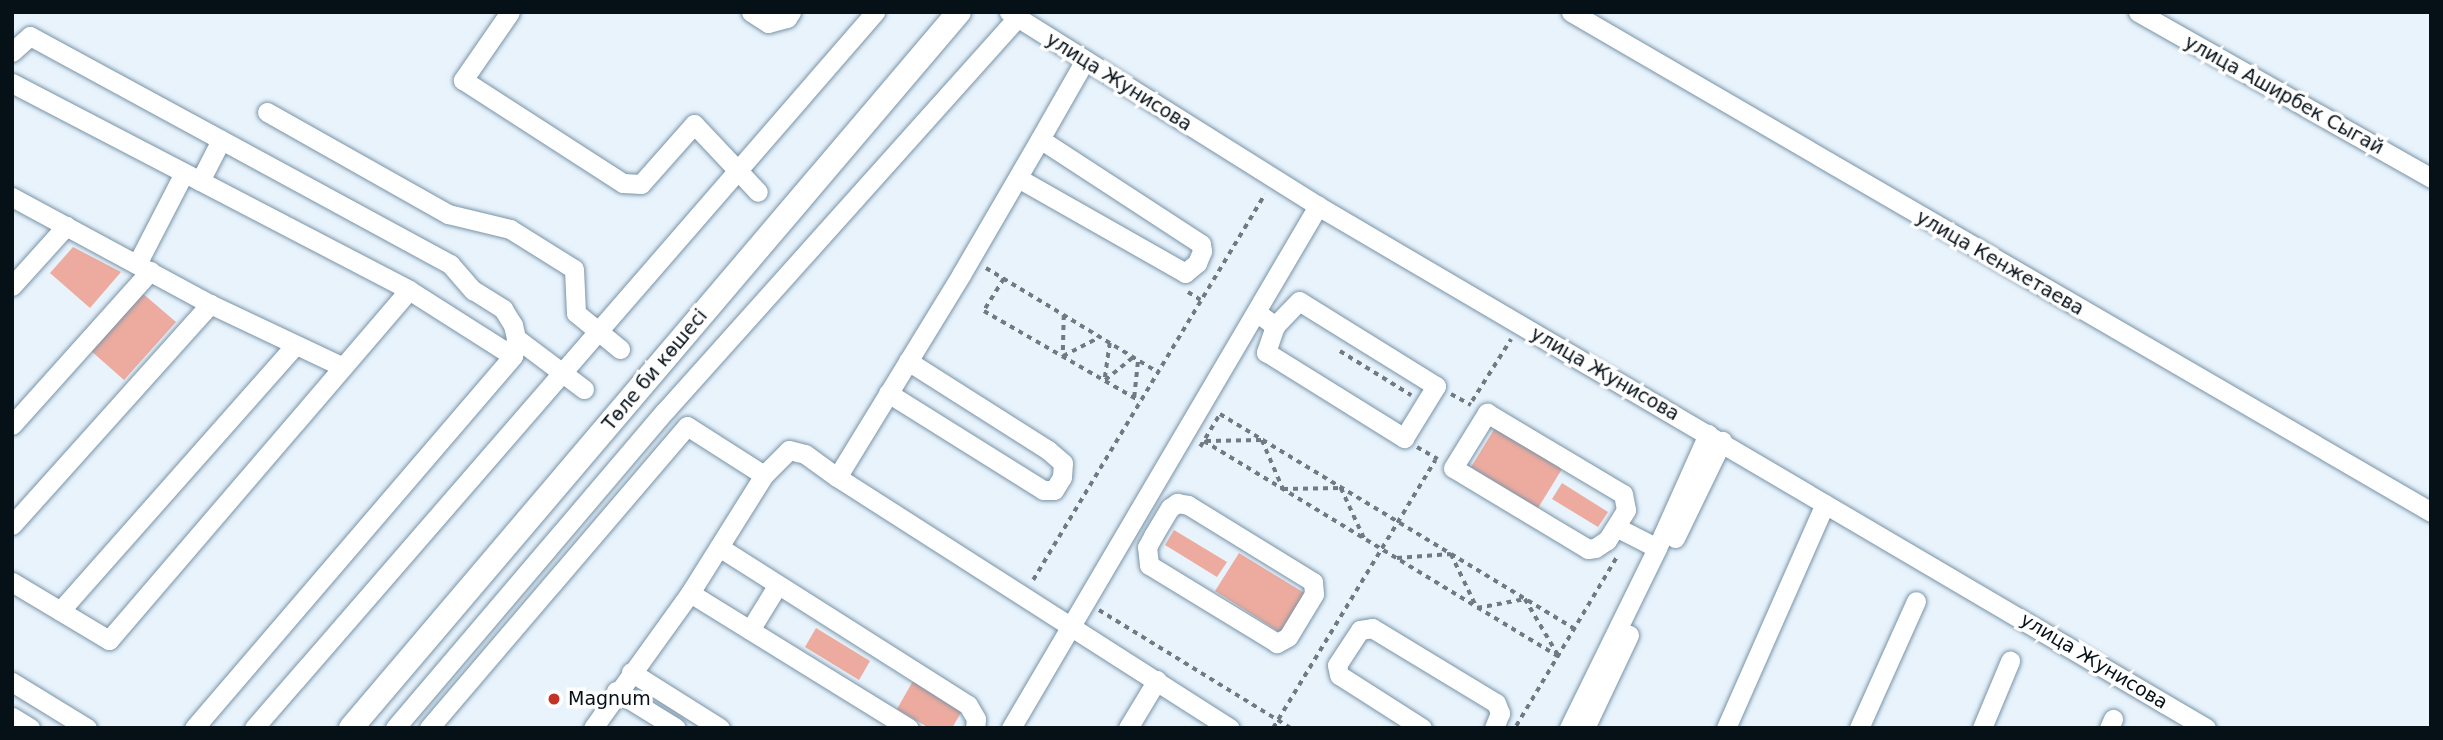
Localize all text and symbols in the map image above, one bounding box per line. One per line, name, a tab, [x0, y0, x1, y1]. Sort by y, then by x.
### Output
street label: улица Жунисова	[1042, 28, 1196, 136]
street label: улица Аширбек Сыгай	[2180, 31, 2388, 159]
street label: улица Кенжетаева	[1912, 206, 2088, 320]
street label: Төле би көшесі	[598, 305, 712, 435]
street label: улица Жунисова	[1527, 322, 1683, 426]
street label: улица Жунисова	[2016, 608, 2172, 714]
place label: Magnum	[568, 688, 651, 710]
marker: Magnum	[546, 691, 562, 707]

